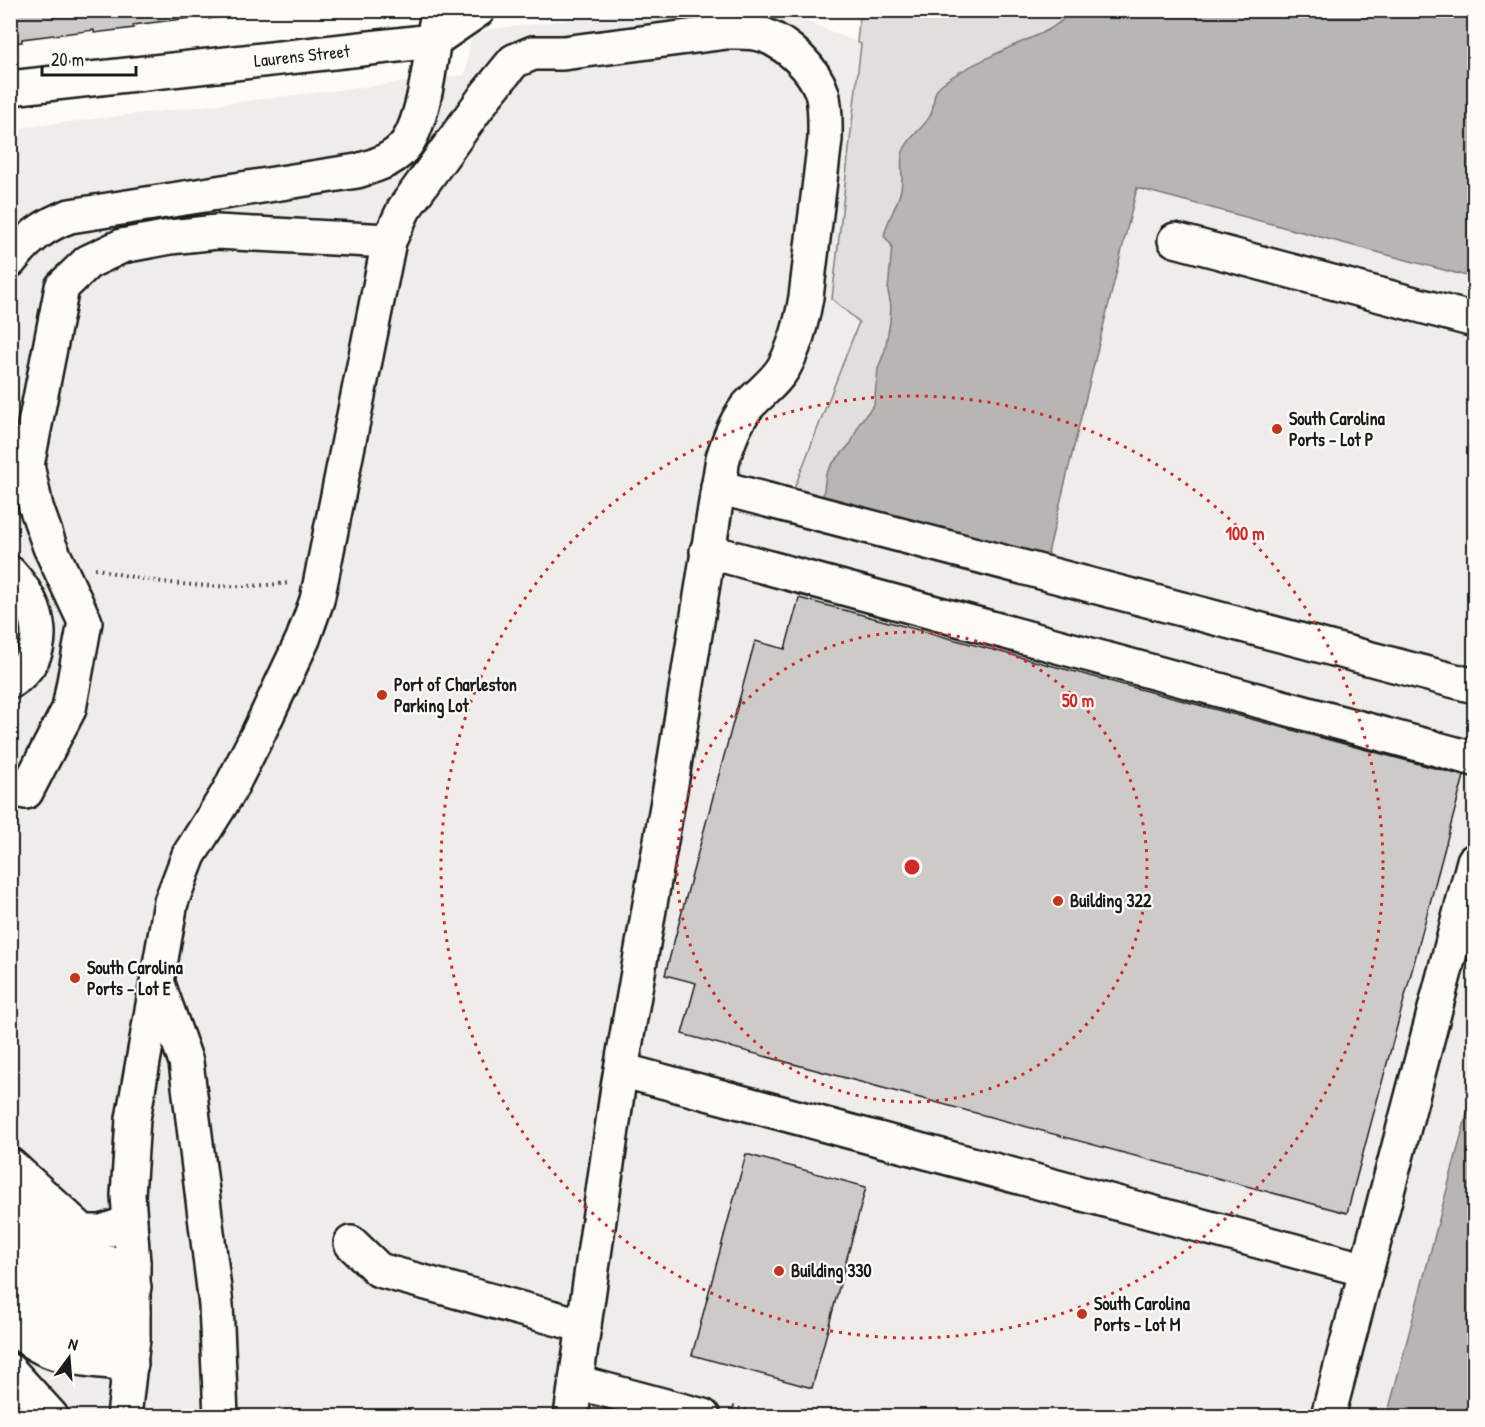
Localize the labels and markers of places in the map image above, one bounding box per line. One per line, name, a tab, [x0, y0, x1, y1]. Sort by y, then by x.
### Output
place label: South Carolina Ports - Lot P	[1289, 406, 1386, 452]
marker: South Carolina Ports - Lot P	[1270, 422, 1284, 436]
place label: Port of Charleston Parking Lot	[394, 672, 517, 719]
marker: Port of Charleston Parking Lot	[375, 688, 389, 702]
centre of rings	[902, 857, 922, 877]
place label: Building 322	[1070, 888, 1152, 914]
marker: Building 322	[1051, 894, 1065, 908]
place label: South Carolina Ports - Lot E	[87, 955, 184, 1001]
marker: South Carolina Ports - Lot E	[68, 971, 82, 985]
place label: Building 330	[791, 1258, 872, 1284]
marker: Building 330	[772, 1264, 786, 1278]
place label: South Carolina Ports - Lot M	[1094, 1291, 1191, 1337]
marker: South Carolina Ports - Lot M	[1075, 1307, 1089, 1321]

